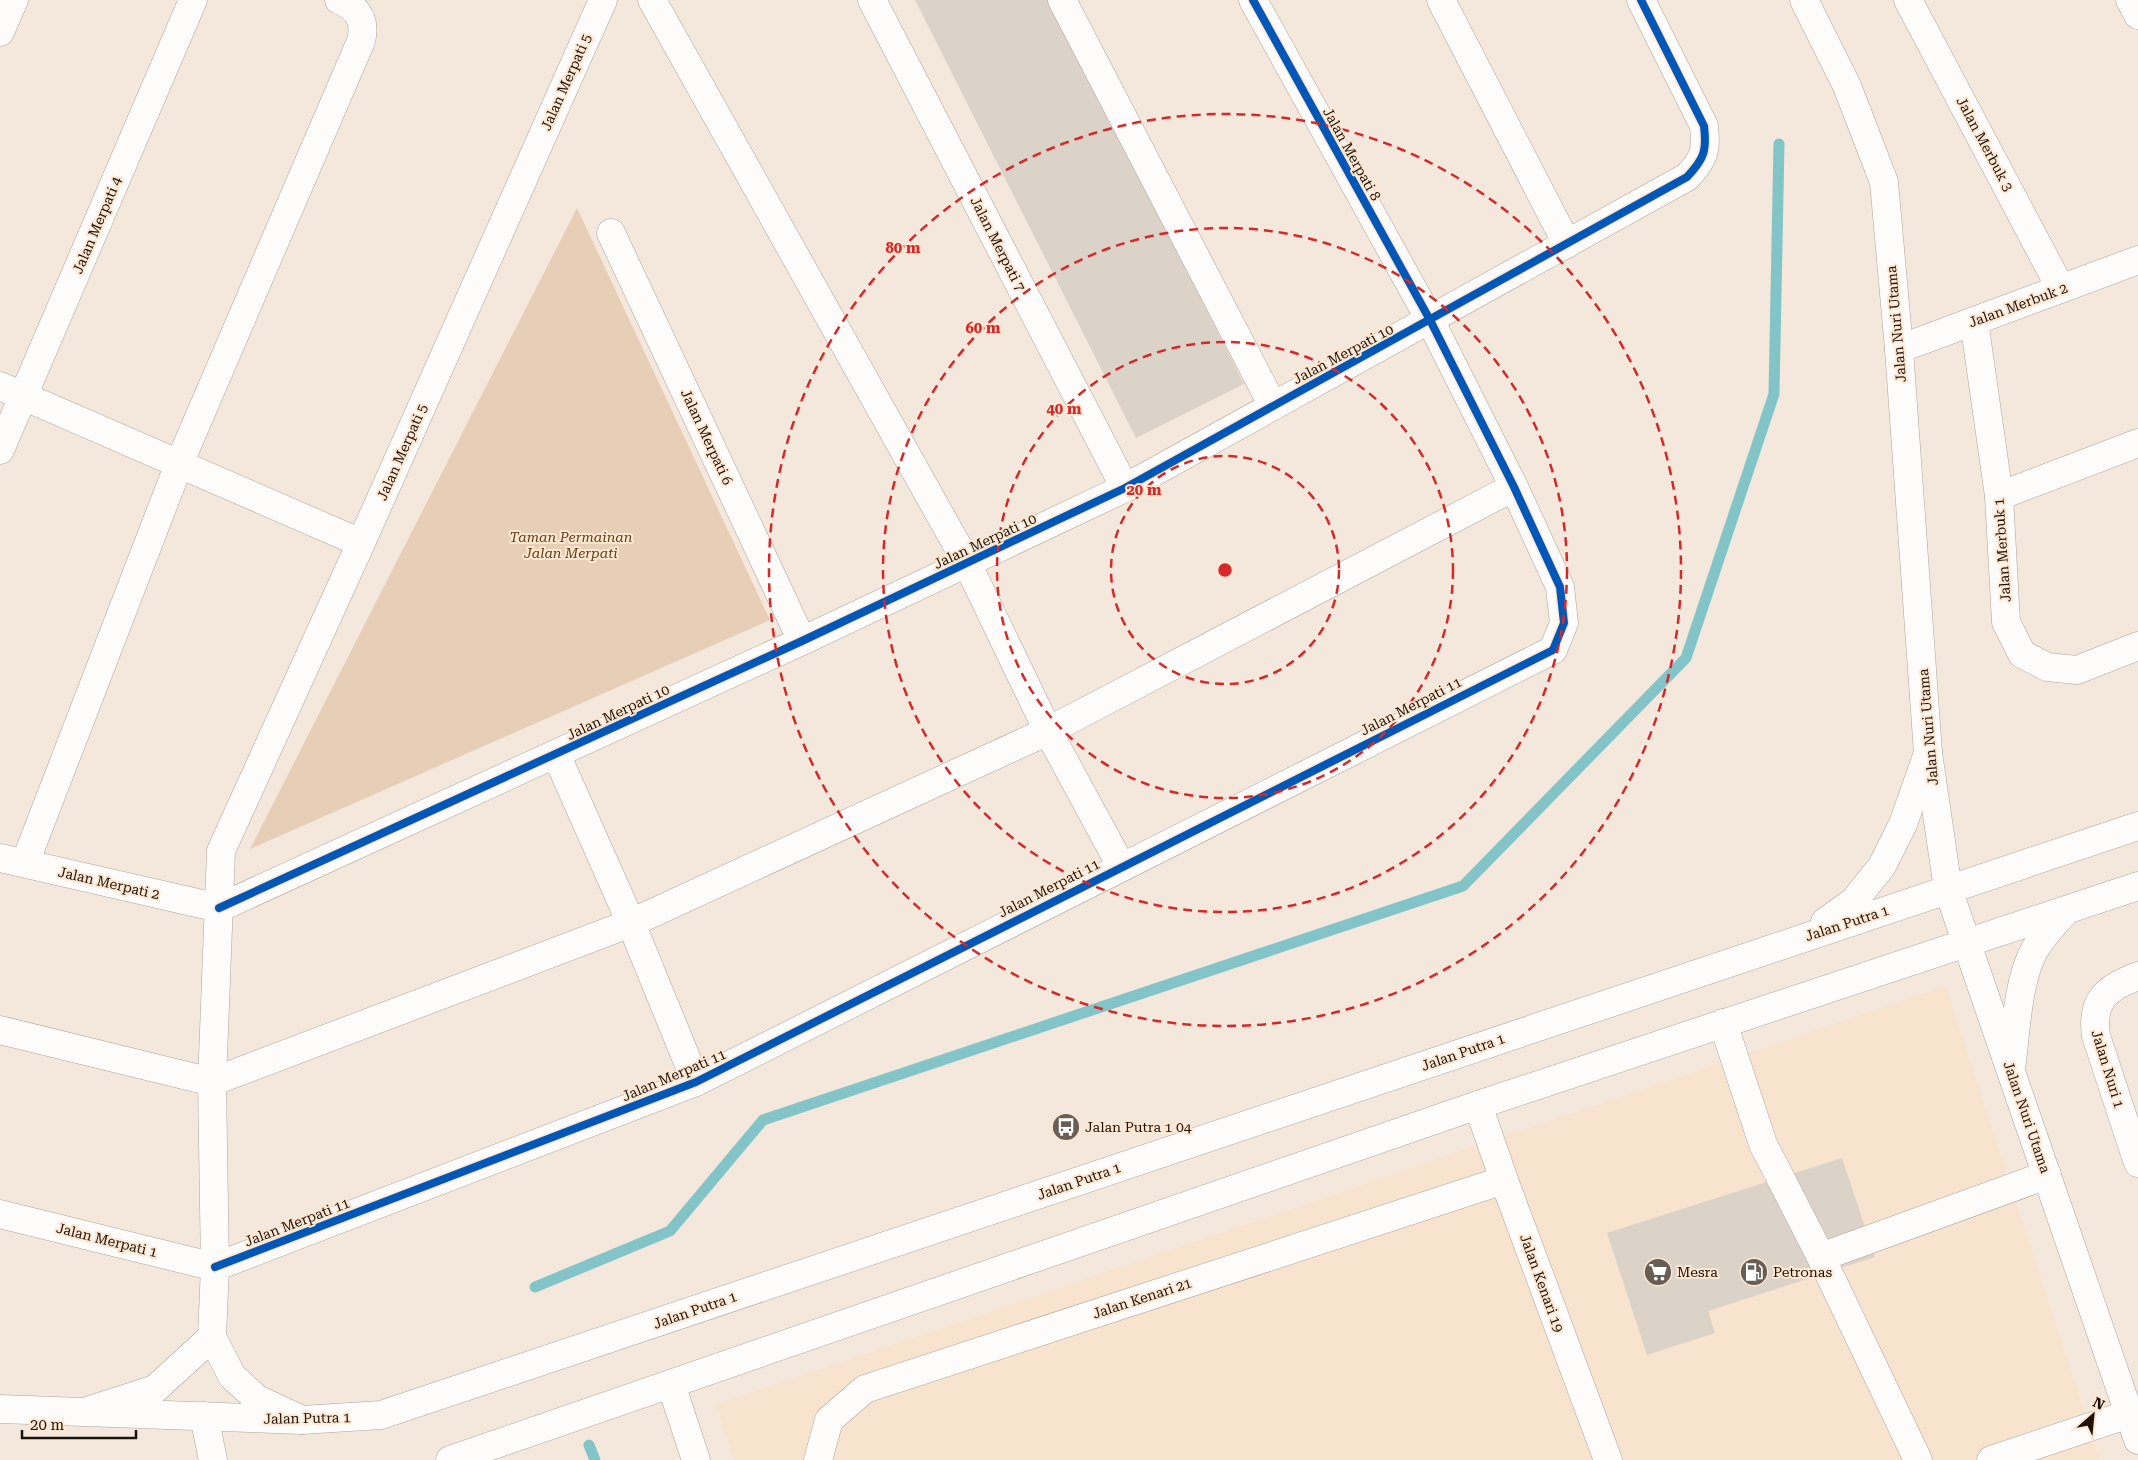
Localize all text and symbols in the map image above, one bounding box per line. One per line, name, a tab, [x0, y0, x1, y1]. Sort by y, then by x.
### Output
street label: Jalan Merpati 5	[538, 31, 594, 133]
street label: Jalan Merbuk 3	[1953, 94, 2017, 194]
street label: Jalan Merpati 8	[1320, 105, 1384, 203]
street label: Jalan Merpati 4	[69, 174, 125, 276]
street label: Jalan Merpati 7	[967, 194, 1029, 294]
text: 80 m	[885, 239, 921, 257]
street label: Jalan Nuri Utama	[1883, 264, 1909, 383]
street label: Jalan Merbuk 2	[1966, 280, 2070, 330]
text: 60 m	[965, 319, 1001, 337]
street label: Jalan Merpati 10	[1290, 321, 1396, 387]
street label: Jalan Merpati 6	[678, 387, 736, 488]
text: 40 m	[1046, 400, 1082, 418]
street label: Jalan Merpati 5	[374, 401, 430, 503]
text: 20 m	[1126, 481, 1162, 499]
street label: Jalan Merbuk 1	[1990, 497, 2014, 603]
street label: Jalan Merpati 10	[931, 510, 1039, 572]
park label: Taman Permainan Jalan Merpati	[510, 529, 633, 561]
centre of rings	[1216, 561, 1234, 579]
street label: Jalan Nuri Utama	[1915, 667, 1941, 786]
street label: Jalan Merpati 11	[1358, 673, 1465, 738]
street label: Jalan Merpati 10	[564, 681, 672, 743]
street label: Jalan Merpati 11	[996, 855, 1103, 920]
street label: Jalan Merpati 2	[57, 864, 162, 903]
street label: Jalan Putra 1	[1803, 902, 1891, 944]
street label: Jalan Nuri 1	[2089, 1028, 2128, 1110]
street label: Jalan Putra 1	[1419, 1030, 1507, 1074]
street label: Jalan Merpati 11	[619, 1046, 729, 1104]
street label: Jalan Nuri Utama	[2000, 1059, 2054, 1175]
bus stop icon: Jalan Putra 1 04	[1051, 1112, 1081, 1142]
place label: Jalan Putra 1 04	[1085, 1119, 1192, 1135]
street label: Jalan Putra 1	[1035, 1159, 1123, 1203]
street label: Jalan Merpati 11	[242, 1194, 352, 1249]
street label: Jalan Merpati 1	[55, 1220, 159, 1260]
street label: Jalan Kenari 19	[1517, 1232, 1567, 1334]
supermarket icon: Mesra	[1643, 1257, 1673, 1287]
fuel station icon: Petronas	[1739, 1257, 1769, 1287]
place label: Mesra	[1677, 1264, 1718, 1280]
place label: Petronas	[1773, 1264, 1832, 1280]
street label: Jalan Kenari 21	[1090, 1274, 1194, 1322]
street label: Jalan Putra 1	[651, 1288, 739, 1332]
north arrow	[2068, 1390, 2118, 1440]
text: N	[2090, 1394, 2108, 1413]
scale bar	[22, 1408, 136, 1440]
street label: Jalan Putra 1	[263, 1409, 351, 1427]
text: 20 m	[30, 1416, 65, 1434]

